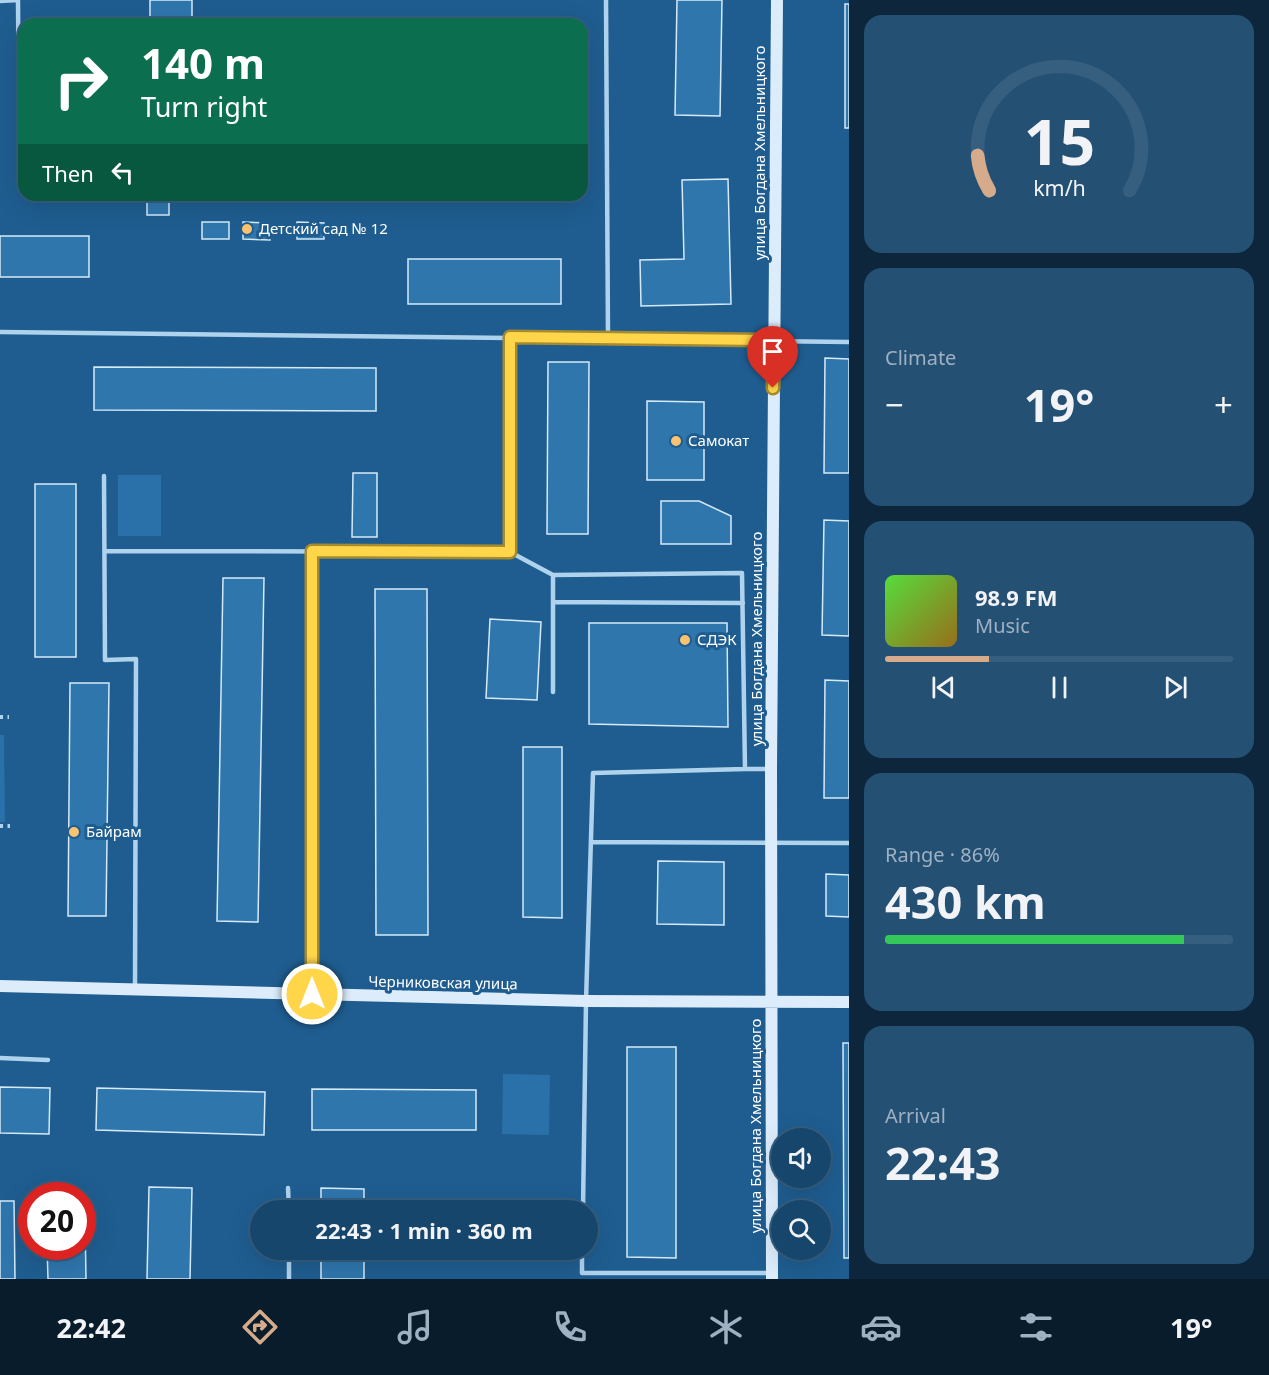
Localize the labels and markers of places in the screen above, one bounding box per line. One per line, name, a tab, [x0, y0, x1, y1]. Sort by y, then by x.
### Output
place label: Детский сад № 12	[259, 218, 388, 238]
marker: Детский сад № 12	[240, 222, 254, 236]
pin	[747, 326, 798, 388]
place label: Самокат	[688, 430, 749, 450]
marker: Самокат	[669, 434, 683, 448]
place label: СДЭК	[697, 629, 737, 649]
marker: СДЭК	[678, 633, 692, 647]
place label: Байрам	[86, 821, 142, 841]
marker: Байрам	[67, 825, 81, 839]

